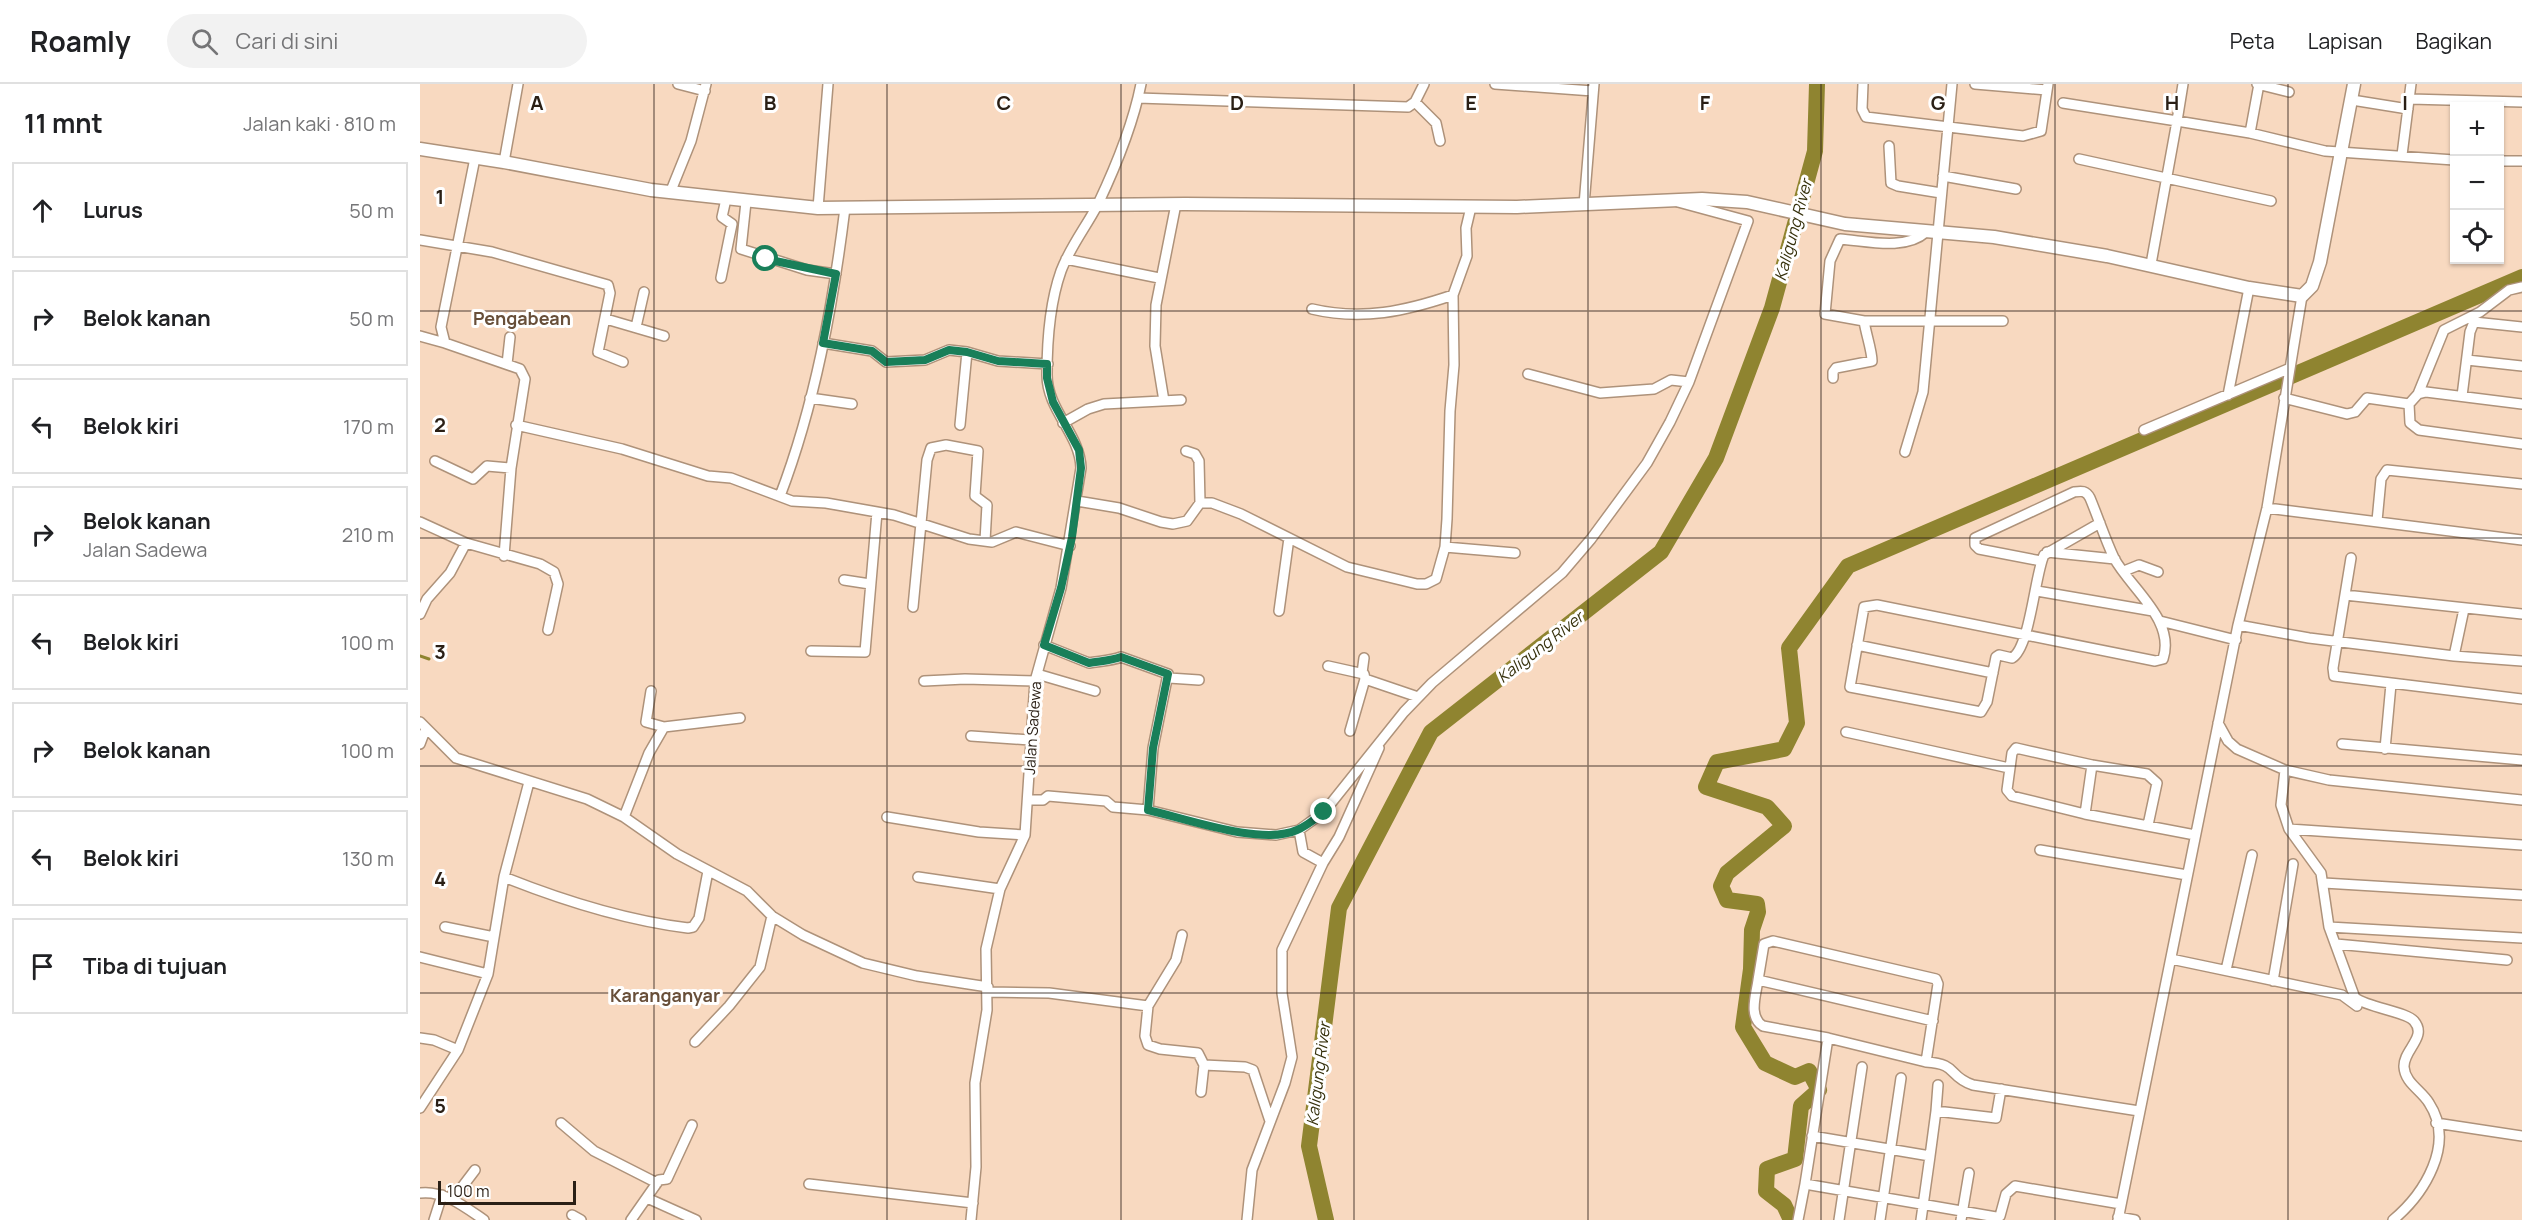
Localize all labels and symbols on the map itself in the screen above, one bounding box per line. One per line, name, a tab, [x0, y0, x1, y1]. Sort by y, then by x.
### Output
text: A	[530, 89, 544, 116]
text: B	[764, 89, 777, 116]
text: C	[997, 89, 1011, 116]
text: D	[1230, 89, 1244, 116]
text: E	[1465, 89, 1477, 116]
text: F	[1700, 89, 1711, 116]
text: G	[1931, 89, 1946, 116]
text: H	[2165, 89, 2179, 116]
text: I	[2402, 89, 2408, 116]
water label: Kaligung River	[1769, 175, 1818, 283]
text: 1	[436, 183, 444, 210]
route start	[752, 245, 778, 271]
district label: Pengabean	[473, 306, 571, 330]
text: 2	[434, 411, 446, 438]
water label: Kaligung River	[1492, 605, 1589, 688]
text: 3	[434, 638, 446, 665]
street label: Jalan Sadewa	[1019, 681, 1046, 775]
route end	[1310, 798, 1336, 824]
text: 4	[434, 865, 446, 892]
district label: Karanganyar	[610, 983, 720, 1007]
water label: Kaligung River	[1301, 1019, 1336, 1127]
text: 5	[434, 1092, 446, 1119]
scale bar	[438, 1178, 576, 1206]

